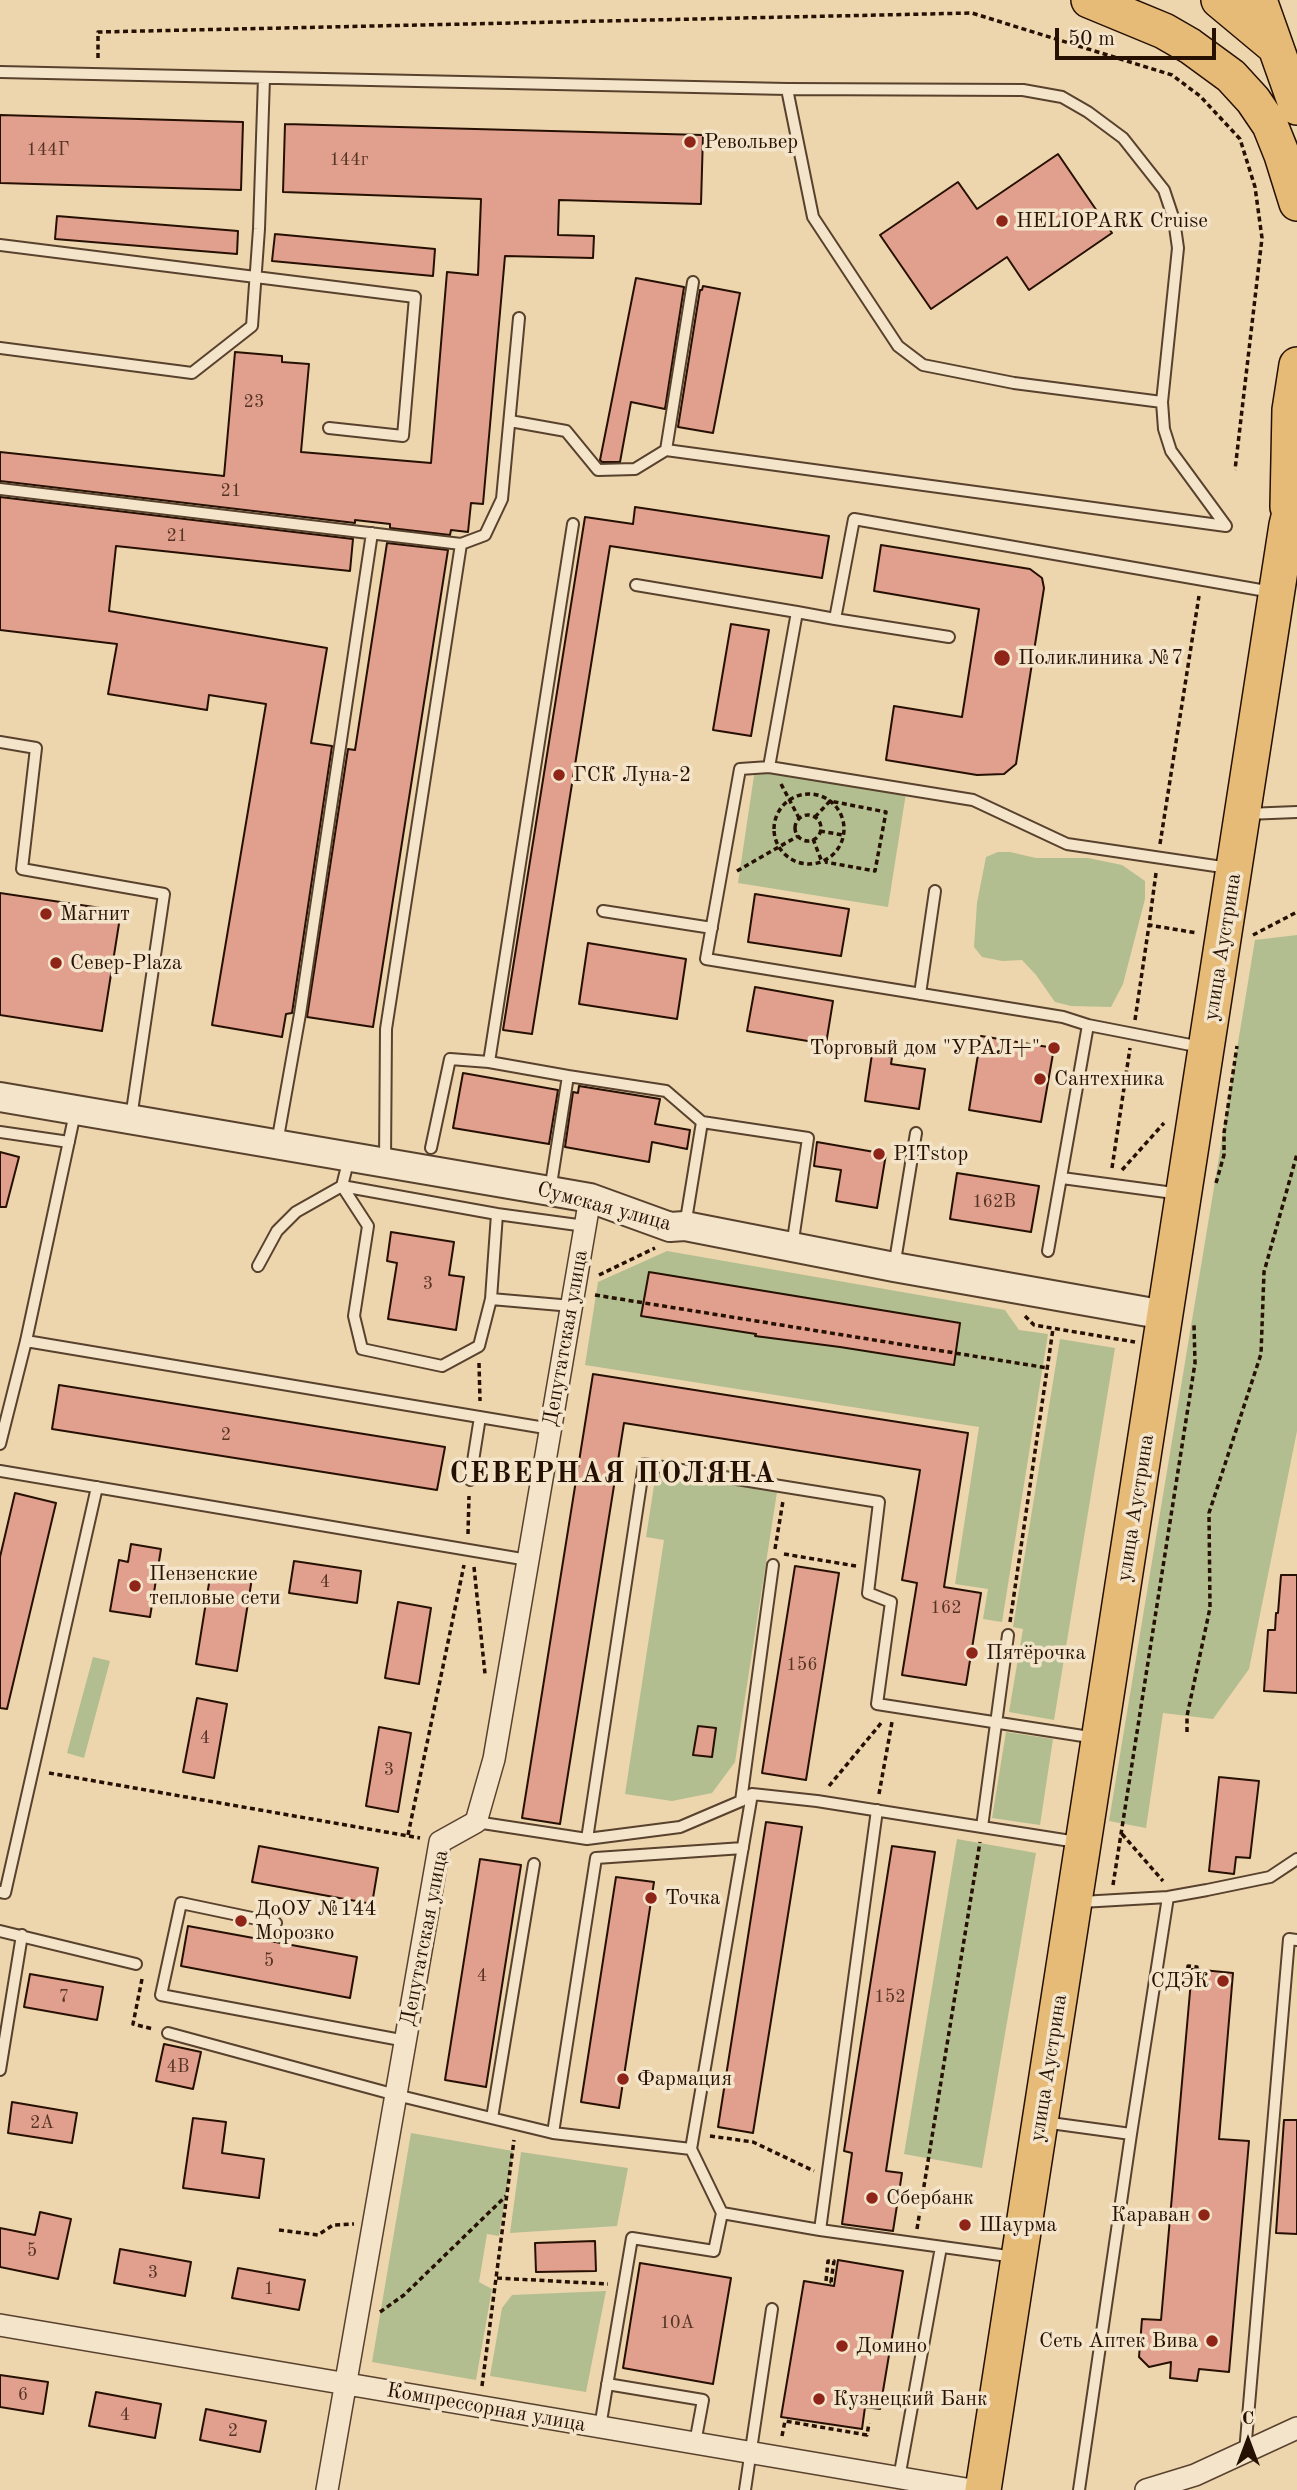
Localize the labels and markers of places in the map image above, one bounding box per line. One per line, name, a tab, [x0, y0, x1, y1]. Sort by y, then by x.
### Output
place label: Револьвер	[704, 129, 798, 155]
marker: Револьвер	[682, 134, 698, 150]
place label: HELIOPARK Cruise	[1016, 208, 1208, 234]
marker: HELIOPARK Cruise	[994, 213, 1010, 229]
place label: Поликлиника №7	[1018, 645, 1183, 671]
marker: Поликлиника №7	[992, 648, 1012, 668]
place label: ГСК Луна-2	[573, 762, 691, 788]
marker: ГСК Луна-2	[551, 767, 567, 783]
place label: Магнит	[60, 901, 130, 927]
marker: Магнит	[38, 906, 54, 922]
place label: Север-Plaza	[70, 950, 182, 976]
marker: Север-Plaza	[48, 955, 64, 971]
place label: Торговый дом "УРАЛ+"	[810, 1035, 1040, 1061]
marker: Торговый дом "УРАЛ+"	[1046, 1040, 1062, 1056]
place label: Сантехника	[1054, 1066, 1164, 1092]
marker: Сантехника	[1032, 1071, 1048, 1087]
place label: PITstop	[893, 1141, 968, 1167]
marker: PITstop	[871, 1146, 887, 1162]
place label: Пензенские тепловые сети	[149, 1561, 281, 1611]
marker: Пензенские тепловые сети	[127, 1578, 143, 1594]
place label: Пятёрочка	[986, 1640, 1086, 1666]
marker: Пятёрочка	[964, 1645, 980, 1661]
place label: Точка	[665, 1885, 720, 1911]
marker: Точка	[643, 1890, 659, 1906]
place label: ДоОУ №144 Морозко	[255, 1896, 377, 1946]
marker: ДоОУ №144 Морозко	[233, 1913, 249, 1929]
place label: СДЭК	[1151, 1968, 1209, 1994]
marker: СДЭК	[1215, 1973, 1231, 1989]
place label: Фармация	[637, 2066, 732, 2092]
marker: Фармация	[615, 2071, 631, 2087]
place label: Сбербанк	[886, 2185, 974, 2211]
marker: Сбербанк	[864, 2190, 880, 2206]
place label: Караван	[1111, 2202, 1190, 2228]
marker: Караван	[1196, 2207, 1212, 2223]
place label: Шаурма	[979, 2212, 1057, 2238]
marker: Шаурма	[957, 2217, 973, 2233]
place label: Сеть Аптек Вива	[1039, 2328, 1198, 2354]
place label: Домино	[856, 2333, 927, 2359]
marker: Сеть Аптек Вива	[1204, 2333, 1220, 2349]
marker: Домино	[834, 2338, 850, 2354]
place label: Кузнецкий Банк	[833, 2386, 988, 2412]
marker: Кузнецкий Банк	[811, 2391, 827, 2407]

